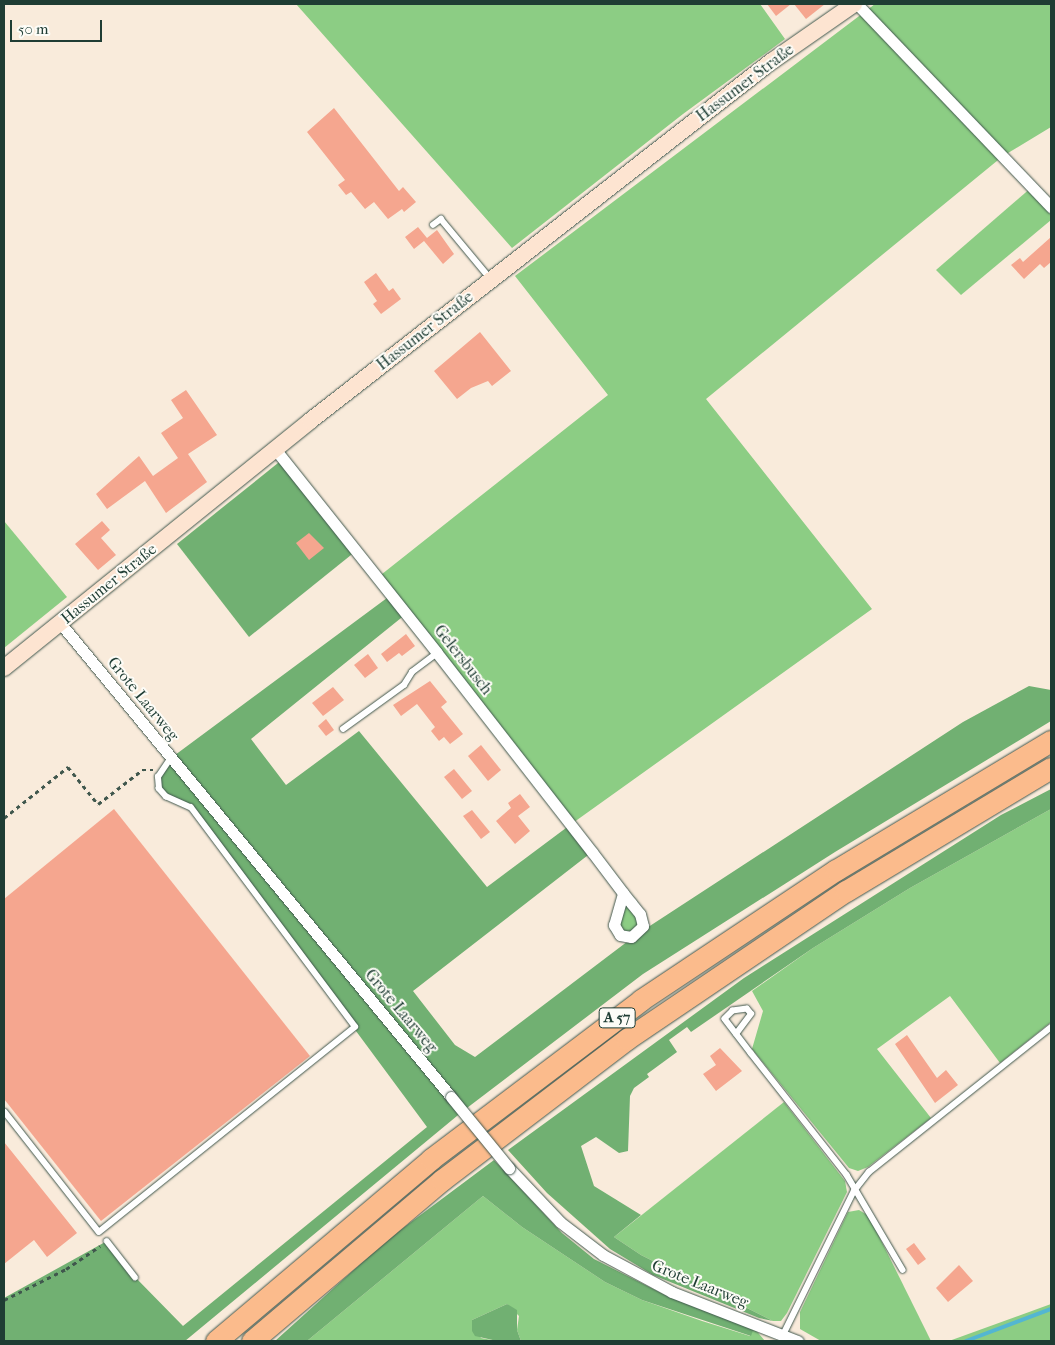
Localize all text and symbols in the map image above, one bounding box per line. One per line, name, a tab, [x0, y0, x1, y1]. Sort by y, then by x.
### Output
scale bar	[12, 10, 105, 42]
text: 50 m	[18, 20, 48, 38]
street label: Hassumer Straße	[692, 40, 798, 126]
street label: Hassumer Straße	[373, 287, 477, 375]
street label: Hassumer Straße	[57, 540, 161, 628]
street label: Gelersbusch	[430, 621, 496, 699]
street label: Grote Laarweg	[103, 653, 183, 745]
street label: Grote Laarweg	[361, 966, 441, 1056]
road number: A 57	[598, 1006, 636, 1030]
street label: Grote Laarweg	[649, 1256, 751, 1312]

